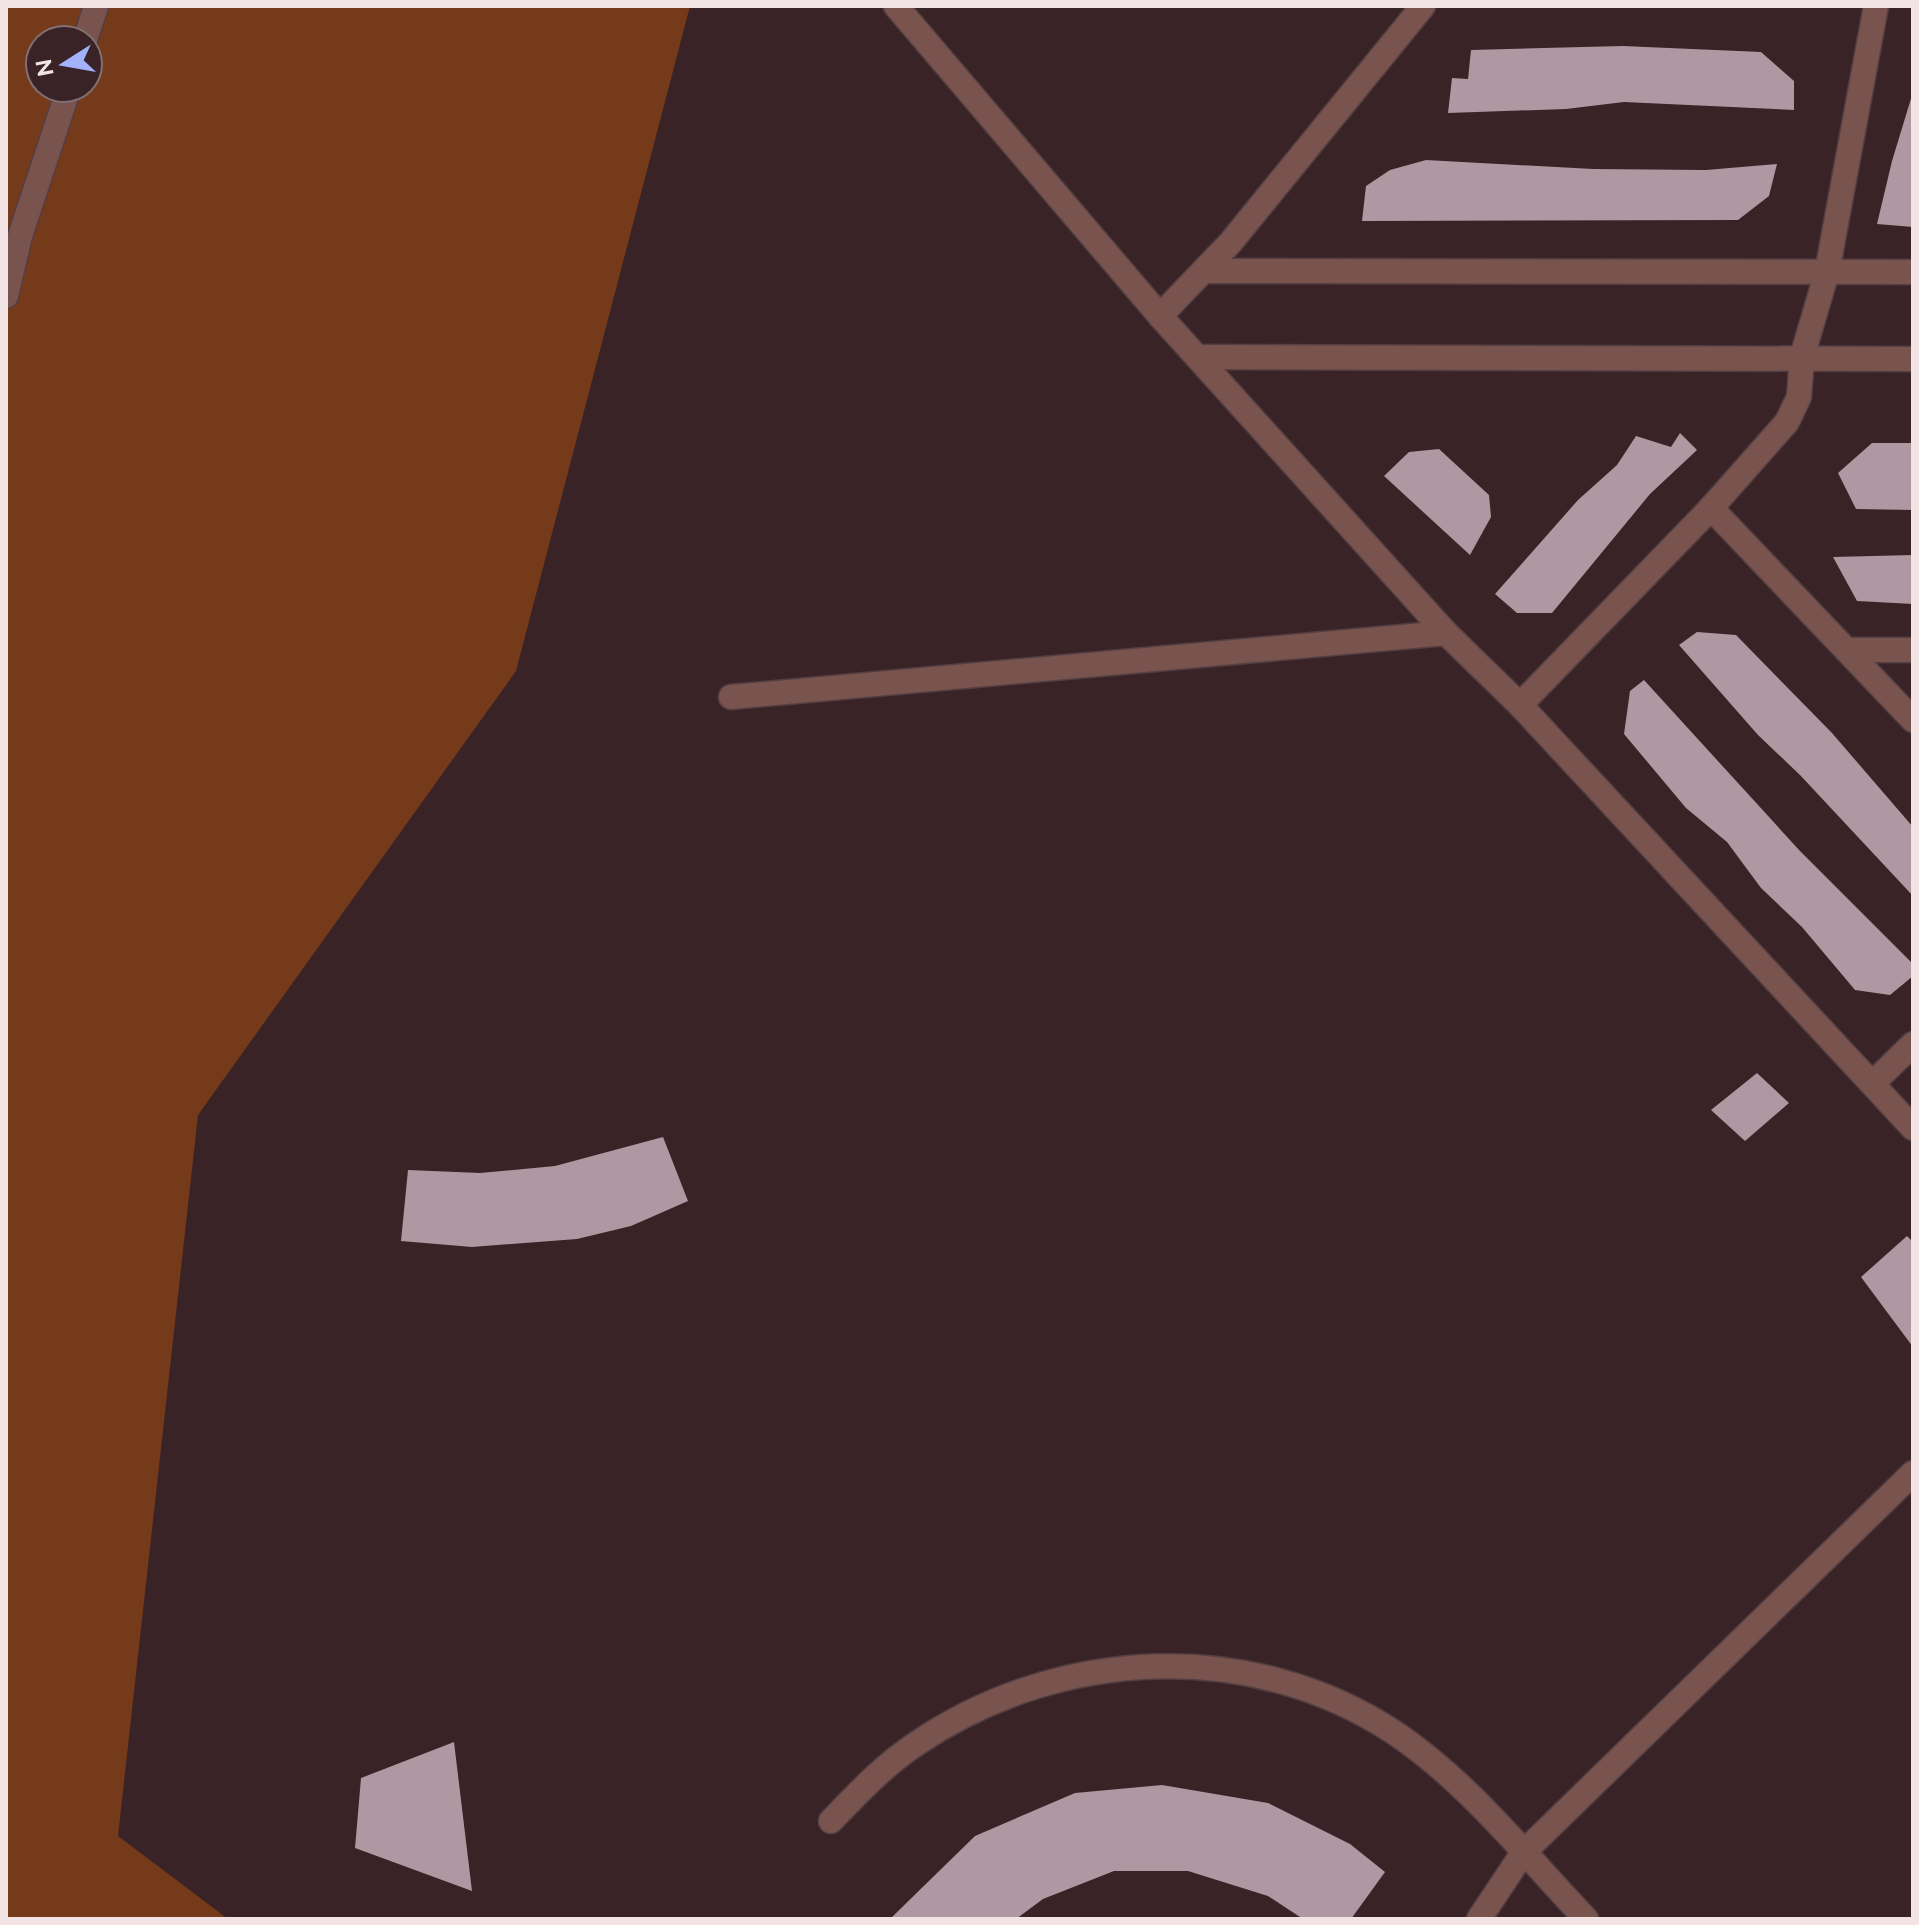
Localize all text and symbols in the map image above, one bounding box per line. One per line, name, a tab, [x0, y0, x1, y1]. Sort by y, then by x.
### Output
north arrow	[24, 24, 104, 104]
text: N	[30, 57, 59, 79]

